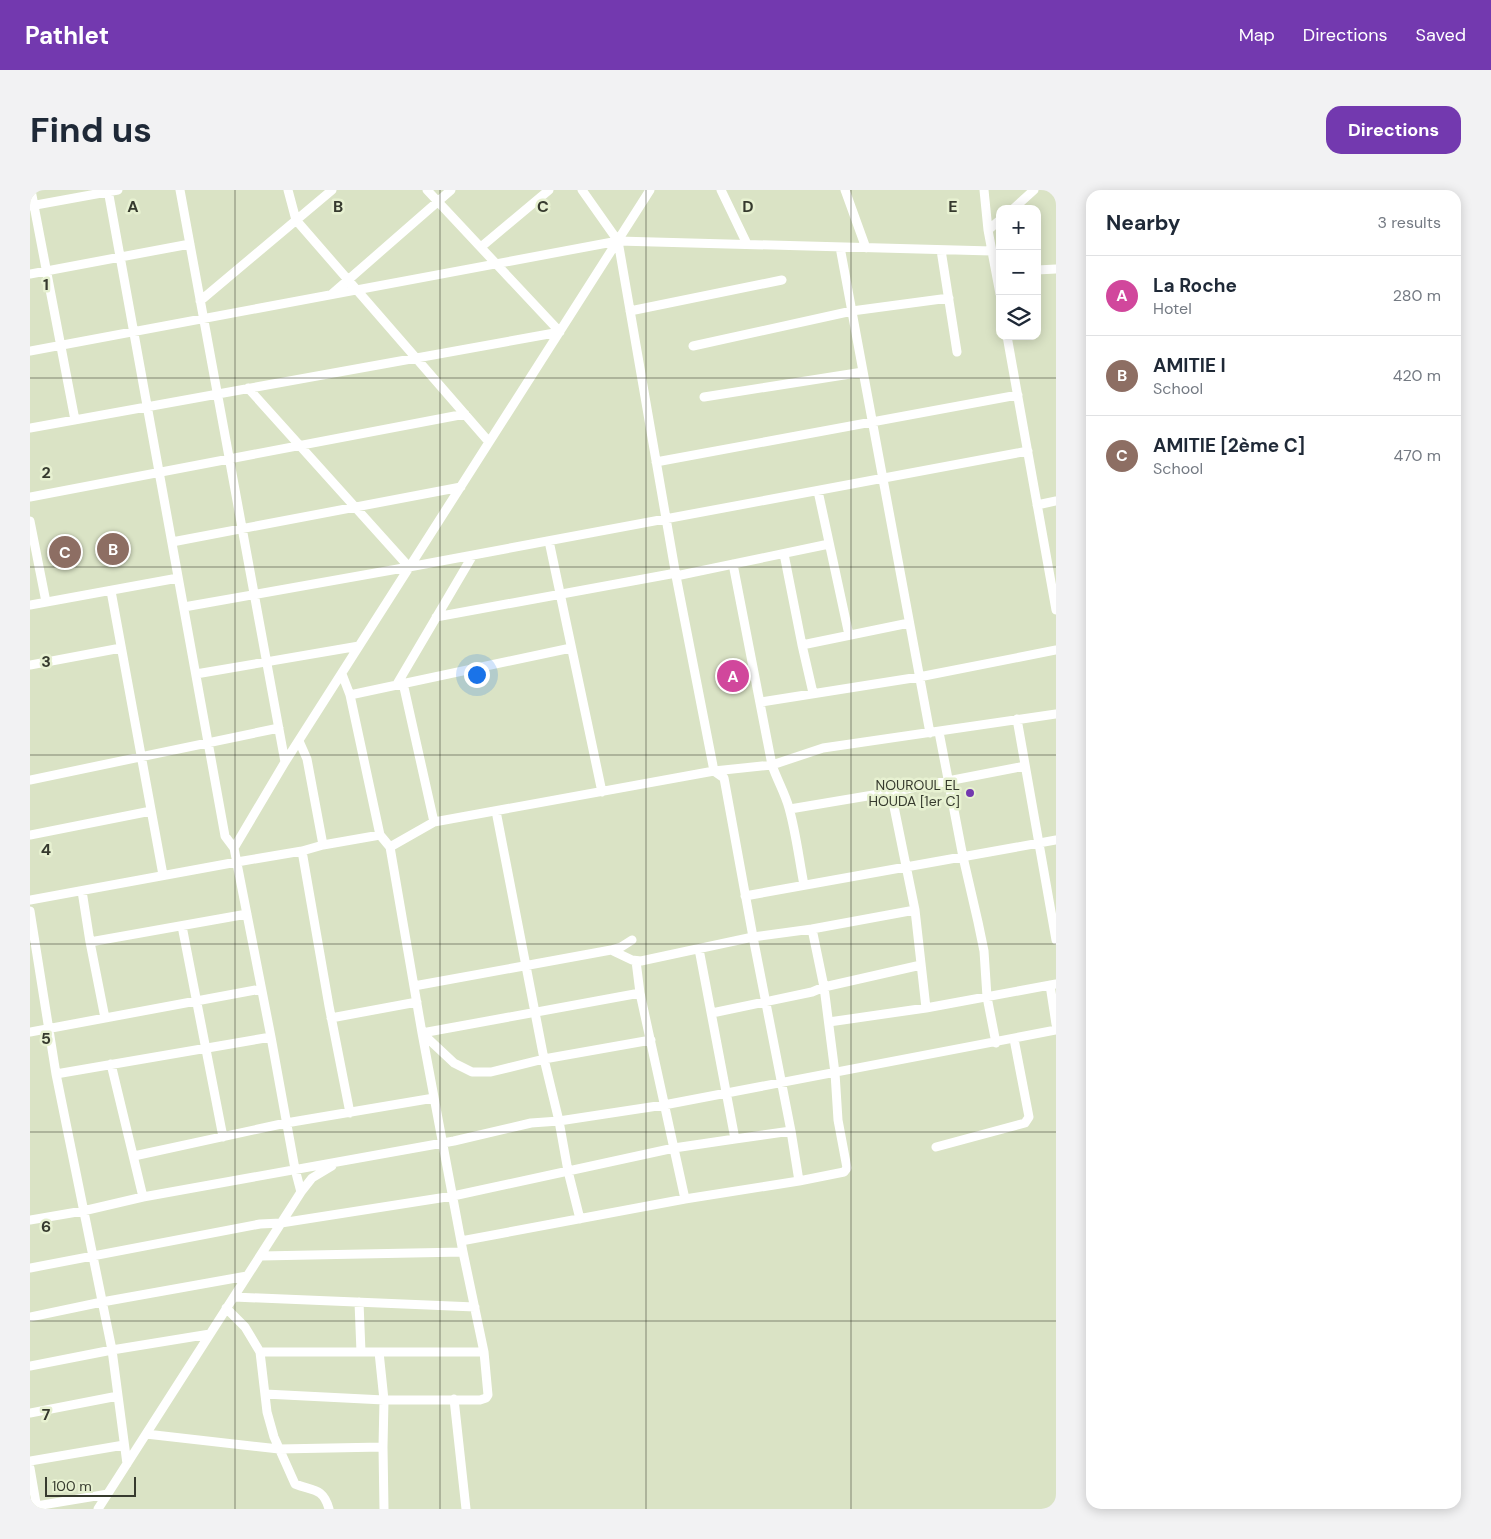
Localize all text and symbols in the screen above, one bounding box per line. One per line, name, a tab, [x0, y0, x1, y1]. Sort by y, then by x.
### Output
text: Pathlet	[25, 20, 109, 51]
text: Map	[1239, 23, 1275, 47]
text: Directions	[1303, 23, 1388, 47]
text: Saved	[1416, 23, 1466, 47]
button: Directions	[1326, 106, 1461, 154]
text: Find us	[30, 107, 152, 153]
text: A	[127, 196, 139, 217]
text: B	[333, 196, 343, 217]
text: C	[537, 196, 549, 217]
text: D	[742, 196, 754, 217]
text: E	[948, 196, 958, 217]
map controls	[996, 205, 1041, 340]
button: +	[996, 205, 1041, 250]
text: Nearby	[1106, 209, 1180, 237]
text: 3 results	[1378, 212, 1441, 233]
button: −	[996, 250, 1041, 295]
text: La Roche	[1153, 273, 1237, 298]
text: 1	[43, 274, 49, 295]
text: A	[1116, 285, 1128, 306]
text: 280 m	[1393, 285, 1441, 306]
button: layers	[996, 295, 1041, 340]
text: Hotel	[1153, 298, 1192, 319]
text: AMITIE I	[1153, 353, 1226, 378]
text: B	[1117, 365, 1127, 386]
text: 420 m	[1393, 365, 1441, 386]
text: School	[1153, 378, 1203, 399]
text: AMITIE [2ème C]	[1153, 433, 1305, 458]
text: C	[1116, 445, 1128, 466]
text: 470 m	[1394, 445, 1441, 466]
text: School	[1153, 458, 1203, 479]
text: 2	[41, 462, 51, 483]
pin: B	[97, 530, 129, 568]
pin: C	[49, 533, 81, 571]
text: 3	[41, 651, 51, 672]
pin: A	[717, 657, 749, 695]
your location	[464, 662, 490, 688]
place label: NOUROUL EL HOUDA [1er C]	[868, 776, 960, 810]
marker: NOUROUL EL HOUDA [1er C]	[964, 787, 976, 799]
text: 4	[41, 839, 51, 860]
text: 5	[41, 1028, 51, 1049]
text: 6	[41, 1216, 51, 1237]
text: 7	[42, 1404, 51, 1425]
scale bar	[45, 1474, 136, 1497]
text: 100 m	[52, 1477, 92, 1495]

